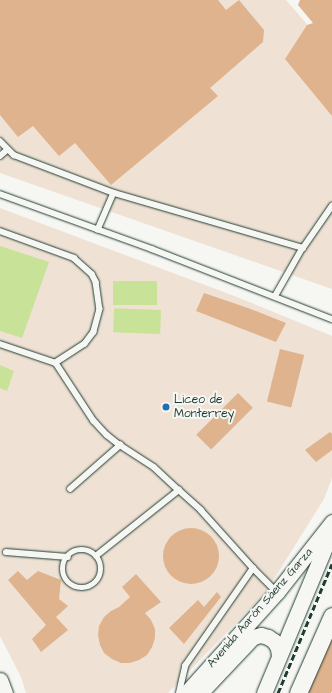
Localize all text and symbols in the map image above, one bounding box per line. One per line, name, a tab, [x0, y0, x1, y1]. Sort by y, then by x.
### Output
place label: Liceo de Monterrey	[174, 393, 234, 421]
marker: Liceo de Monterrey	[161, 402, 171, 412]
street label: Avenida Aarón Sáenz Garza	[204, 545, 316, 671]

